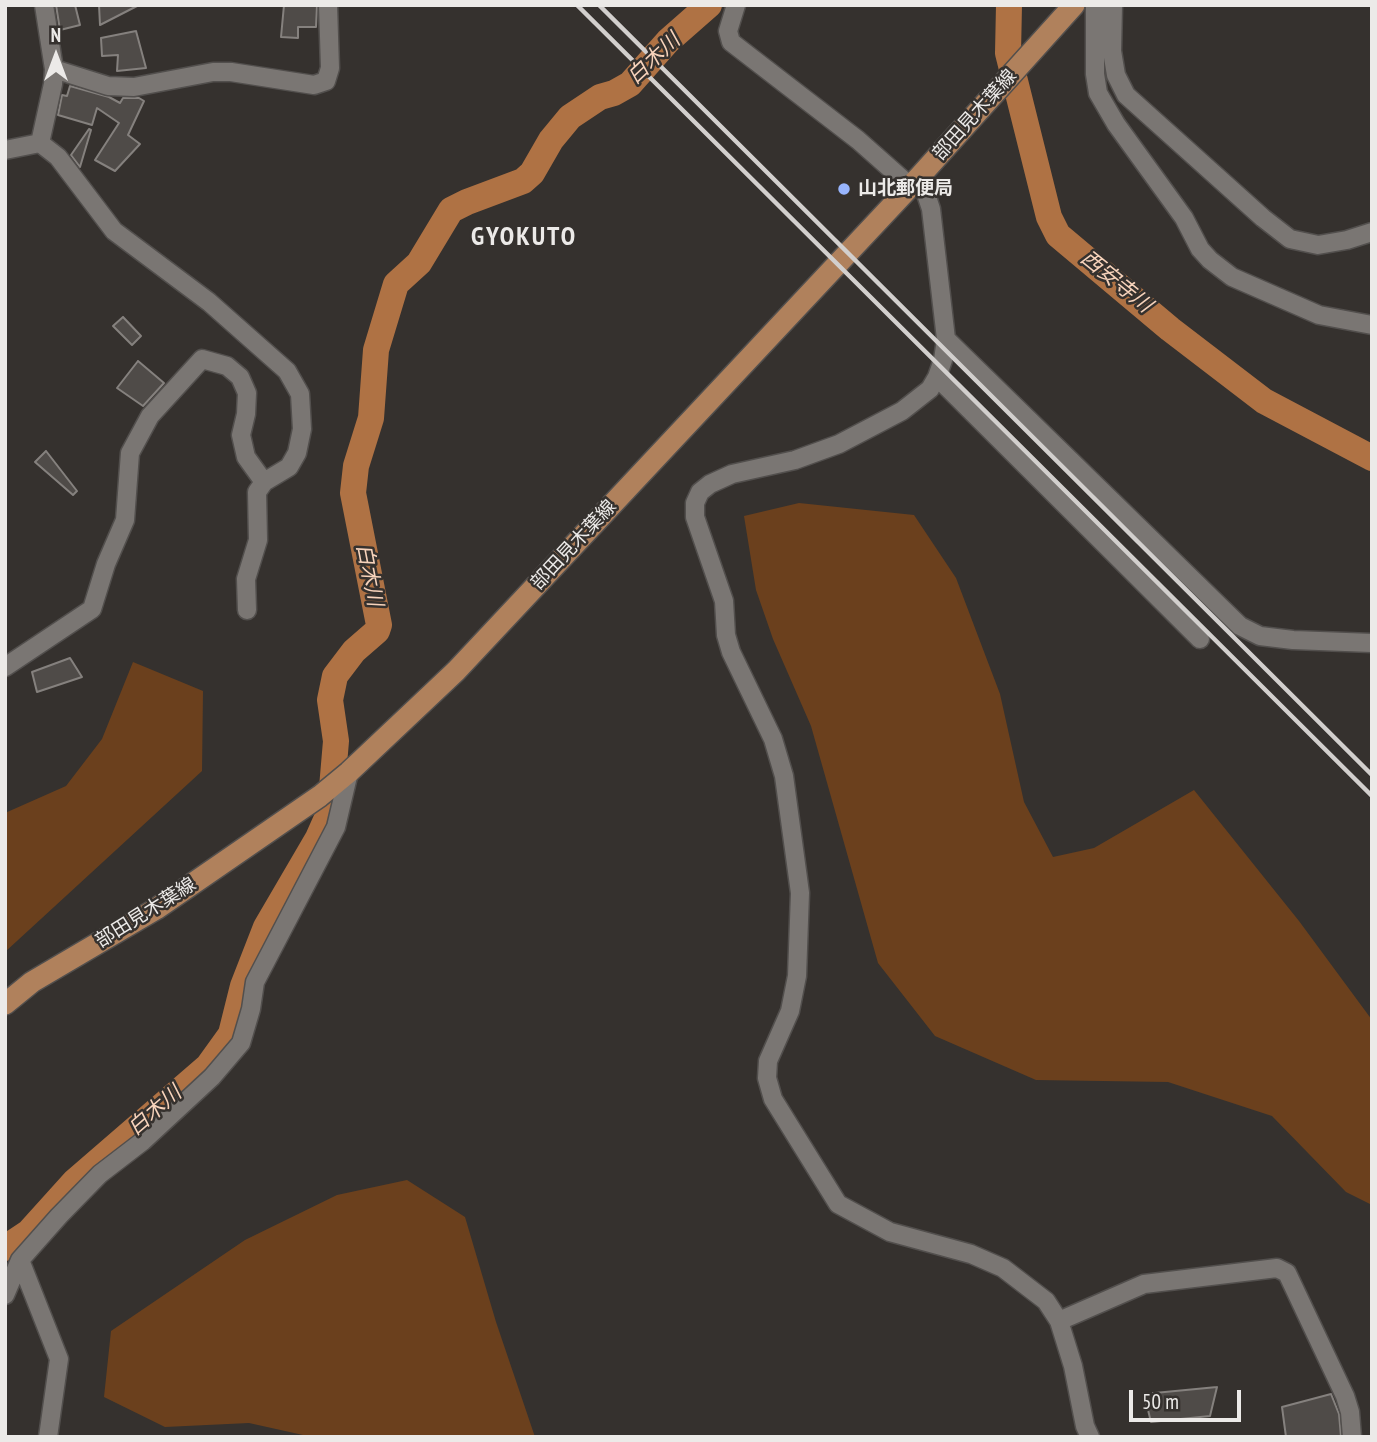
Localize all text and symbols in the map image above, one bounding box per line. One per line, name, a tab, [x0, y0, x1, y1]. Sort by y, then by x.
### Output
north arrow	[21, 21, 91, 91]
text: N	[51, 23, 61, 47]
water label: 白木川	[622, 28, 686, 90]
street label: 部田見木葉線	[928, 65, 1022, 165]
place label: 山北郵便局	[858, 178, 953, 200]
marker: 山北郵便局	[836, 181, 852, 197]
district label: GYOKUTO	[472, 222, 576, 254]
water label: 西安寺川	[1075, 246, 1157, 318]
street label: 部田見木葉線	[527, 496, 621, 594]
water label: 白木川	[351, 542, 387, 608]
street label: 部田見木葉線	[92, 873, 200, 953]
water label: 白木川	[123, 1081, 187, 1141]
scale bar	[1132, 1376, 1244, 1420]
text: 50 m	[1142, 1388, 1179, 1415]

